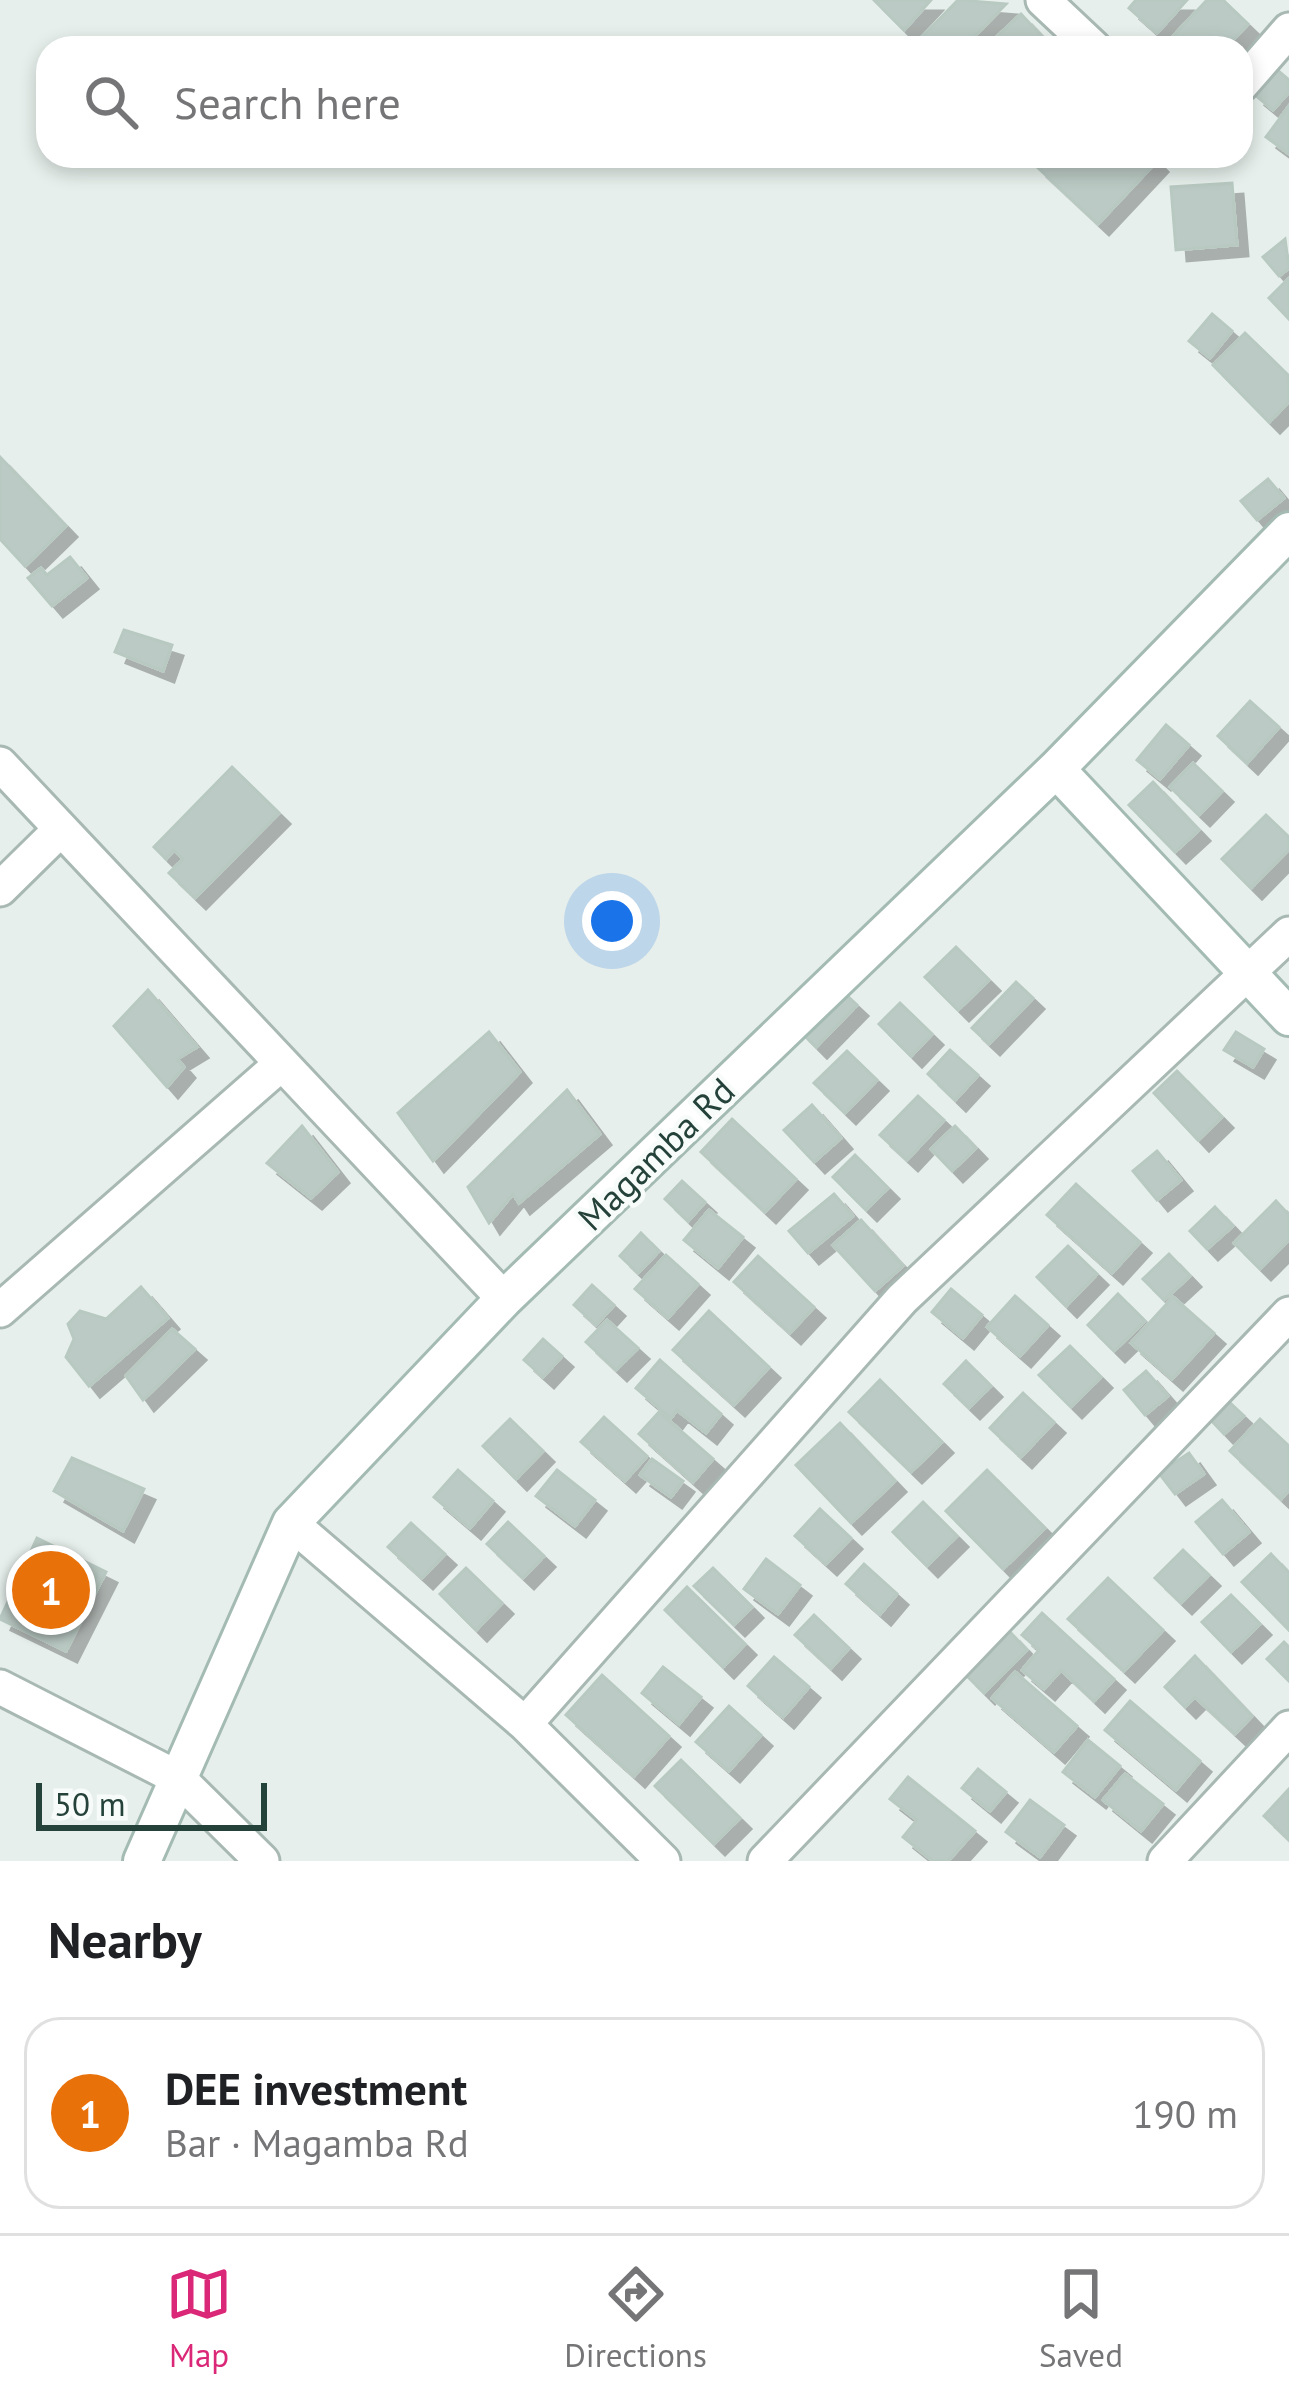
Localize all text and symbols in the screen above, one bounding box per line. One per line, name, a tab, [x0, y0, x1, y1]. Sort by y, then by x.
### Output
search box	[36, 36, 1253, 168]
icon: search	[78, 69, 144, 135]
text: Search here	[174, 73, 401, 131]
your location	[582, 891, 642, 951]
street label: Magamba Rd	[567, 1067, 744, 1240]
pin: 1	[12, 1545, 90, 1635]
scale bar	[36, 1777, 267, 1830]
text: 50 m	[54, 1782, 126, 1825]
text: Nearby	[48, 1906, 202, 1972]
text: DEE investment	[165, 2059, 467, 2117]
text: 1	[79, 2088, 101, 2139]
text: 190 m	[1132, 2088, 1238, 2139]
text: Bar · Magamba Rd	[165, 2117, 469, 2168]
tab: Map	[166, 2261, 232, 2376]
tab: Directions	[564, 2261, 707, 2376]
tab: Saved	[1039, 2261, 1123, 2376]

